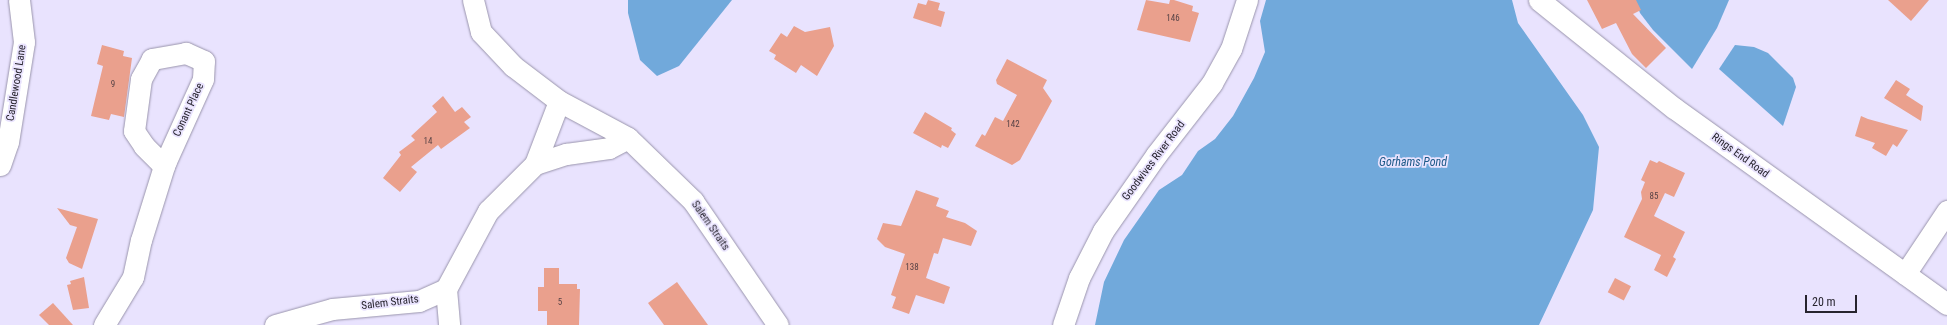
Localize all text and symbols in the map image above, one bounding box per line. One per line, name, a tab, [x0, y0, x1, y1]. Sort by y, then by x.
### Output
house number: 146	[1166, 13, 1180, 23]
street label: Candlewood Lane	[4, 44, 30, 122]
house number: 9	[111, 79, 115, 89]
street label: Conant Place	[171, 81, 207, 139]
house number: 142	[1006, 119, 1020, 129]
street label: Goodwives River Road	[1120, 119, 1188, 203]
street label: Rings End Road	[1709, 131, 1771, 181]
house number: 14	[424, 136, 432, 146]
water label: Gorhams Pond	[1379, 156, 1447, 170]
house number: 85	[1650, 191, 1658, 201]
street label: Salem Straits	[688, 199, 732, 253]
house number: 138	[905, 262, 919, 272]
scale bar	[1807, 287, 1859, 313]
street label: Salem Straits	[361, 293, 419, 313]
text: 20 m	[1812, 295, 1836, 309]
house number: 5	[558, 297, 562, 307]

